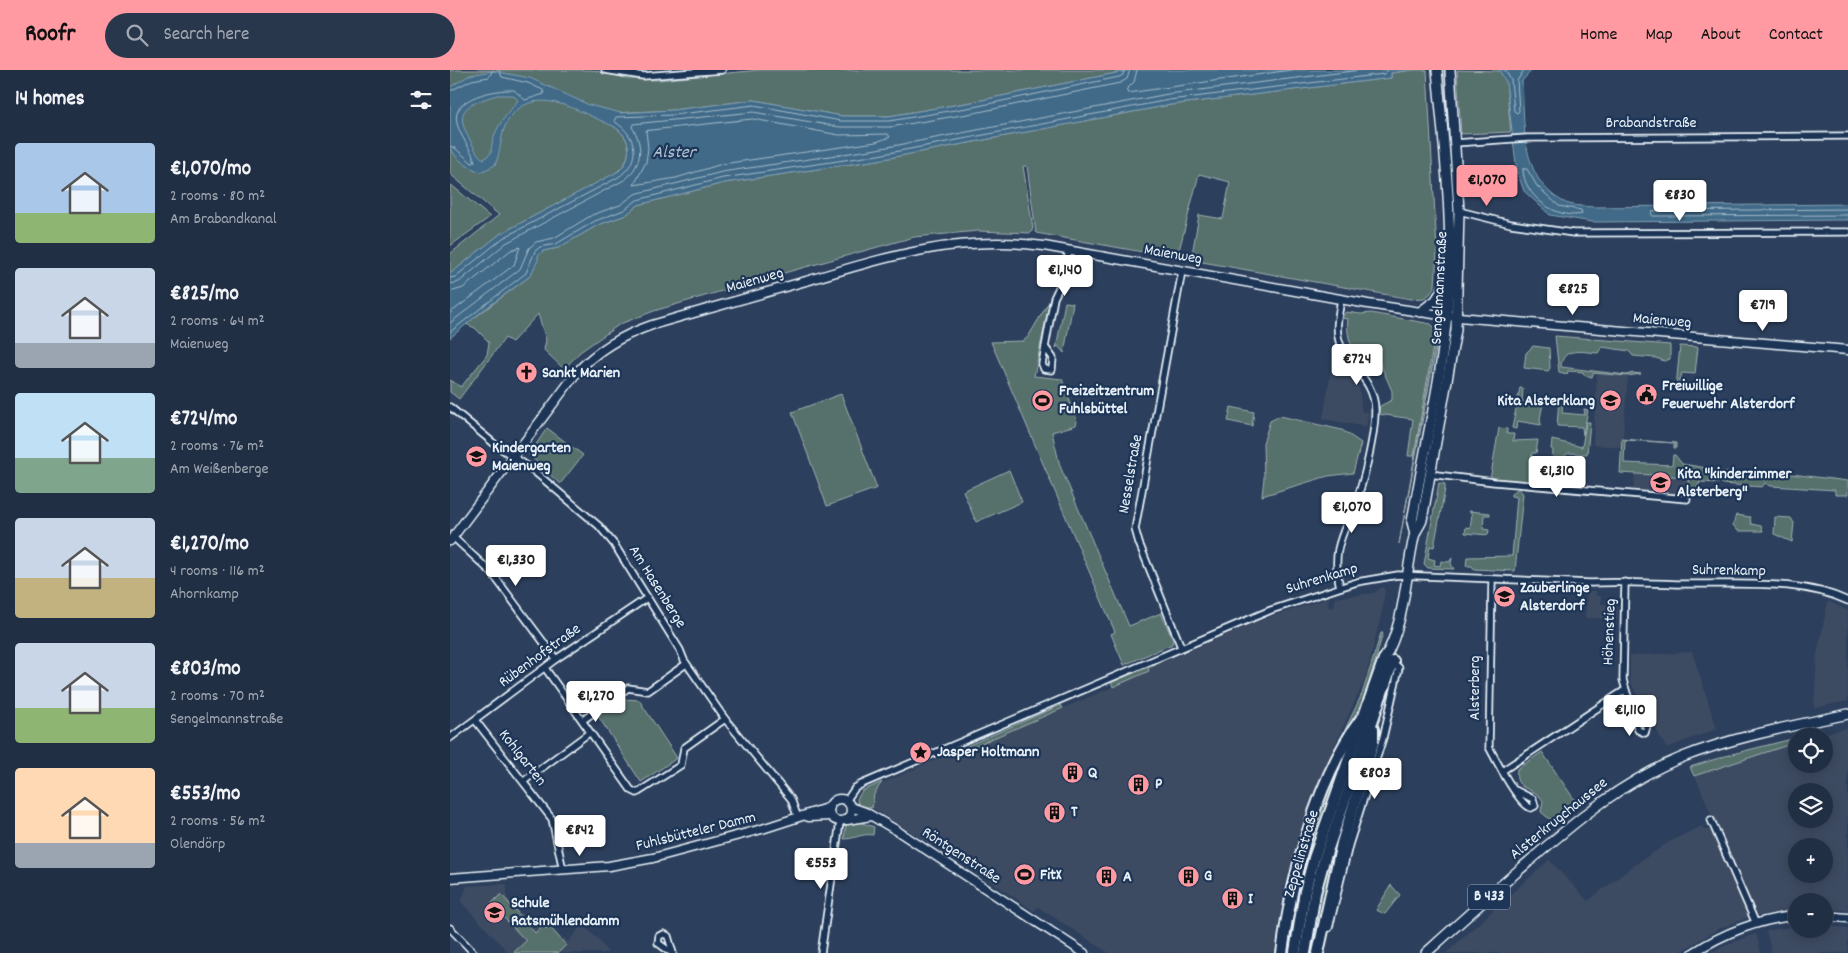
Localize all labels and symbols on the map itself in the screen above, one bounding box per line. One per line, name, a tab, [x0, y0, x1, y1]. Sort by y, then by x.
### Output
street label: Brabandstraße	[1605, 112, 1697, 135]
water label: Alster	[653, 141, 698, 166]
pin: €1,070	[1446, 164, 1528, 207]
pin: €830	[1650, 180, 1710, 222]
street label: Sengelmannstraße	[1426, 231, 1454, 345]
street label: Maienweg	[1142, 239, 1204, 271]
pin: €1,140	[1024, 254, 1106, 297]
street label: Maienweg	[724, 262, 786, 300]
pin: €825	[1543, 274, 1603, 316]
pin: €719	[1733, 290, 1793, 332]
street label: Maienweg	[1632, 307, 1692, 335]
pin: €724	[1327, 344, 1387, 386]
church icon: Sankt Marien	[514, 361, 538, 385]
place label: Sankt Marien	[542, 362, 620, 385]
place label: Freiwillige Feuerwehr Alsterdorf	[1662, 375, 1796, 416]
place label: Freizeitzentrum Fuhlsbüttel	[1059, 380, 1154, 421]
public building icon: Freiwillige Feuerwehr Alsterdorf	[1634, 383, 1658, 407]
sports icon: Freizeitzentrum Fuhlsbüttel	[1031, 388, 1055, 412]
school or university icon: Kita Alsterklang	[1599, 389, 1623, 413]
place label: Kita Alsterklang	[1497, 390, 1595, 413]
street label: Nesselstraße	[1113, 433, 1149, 515]
place label: Kindergarten Maienweg	[492, 437, 571, 478]
school or university icon: Kindergarten Maienweg	[464, 445, 488, 469]
pin: €1,310	[1516, 456, 1598, 498]
place label: Kita "kinderzimmer Alsterberg"	[1677, 463, 1792, 504]
school or university icon: Kita "kinderzimmer Alsterberg"	[1649, 471, 1673, 495]
pin: €1,070	[1311, 492, 1393, 534]
street label: Am Hasenberge	[622, 541, 692, 633]
pin: €1,330	[475, 544, 557, 587]
street label: Suhrenkamp	[1283, 557, 1361, 601]
street label: Suhrenkamp	[1692, 559, 1766, 583]
place label: Zauberlinge Alsterdorf	[1520, 577, 1590, 618]
school or university icon: Zauberlinge Alsterdorf	[1492, 585, 1516, 609]
street label: Höhenstieg	[1597, 598, 1623, 666]
street label: Rübenhofstraße	[494, 618, 586, 694]
street label: Alsterberg	[1464, 655, 1487, 721]
pin: €1,270	[555, 680, 637, 723]
pin: €1,110	[1589, 694, 1671, 737]
street label: Kohlgarten	[492, 725, 552, 791]
place icon: Jasper Holtmann	[909, 740, 933, 764]
place label: Jasper Holtmann	[937, 741, 1039, 764]
pin: €803	[1345, 758, 1405, 800]
building icon: Q	[1060, 761, 1084, 785]
place label: Q	[1088, 762, 1098, 785]
building icon: P	[1127, 772, 1151, 796]
street label: Alsterkrugchaussee	[1505, 772, 1613, 866]
place label: P	[1155, 773, 1163, 796]
building icon: T	[1043, 800, 1067, 824]
place label: T	[1071, 801, 1078, 824]
street label: Fuhlsbütteler Damm	[634, 806, 758, 858]
street label: Zeppelinstraße	[1278, 807, 1326, 901]
pin: €842	[550, 814, 610, 857]
street label: Röntgenstraße	[917, 822, 1005, 890]
pin: €553	[791, 848, 851, 890]
sports icon: FitX	[1012, 863, 1036, 887]
place label: FitX	[1040, 864, 1062, 887]
building icon: G	[1176, 864, 1200, 888]
building icon: A	[1095, 865, 1119, 889]
place label: G	[1204, 865, 1212, 888]
place label: A	[1123, 866, 1132, 889]
road number: B 433	[1468, 884, 1510, 910]
building icon: I	[1220, 887, 1244, 911]
place label: I	[1248, 888, 1254, 911]
place label: Schule Ratsmühlendamm	[511, 892, 619, 933]
school or university icon: Schule Ratsmühlendamm	[483, 900, 507, 924]

